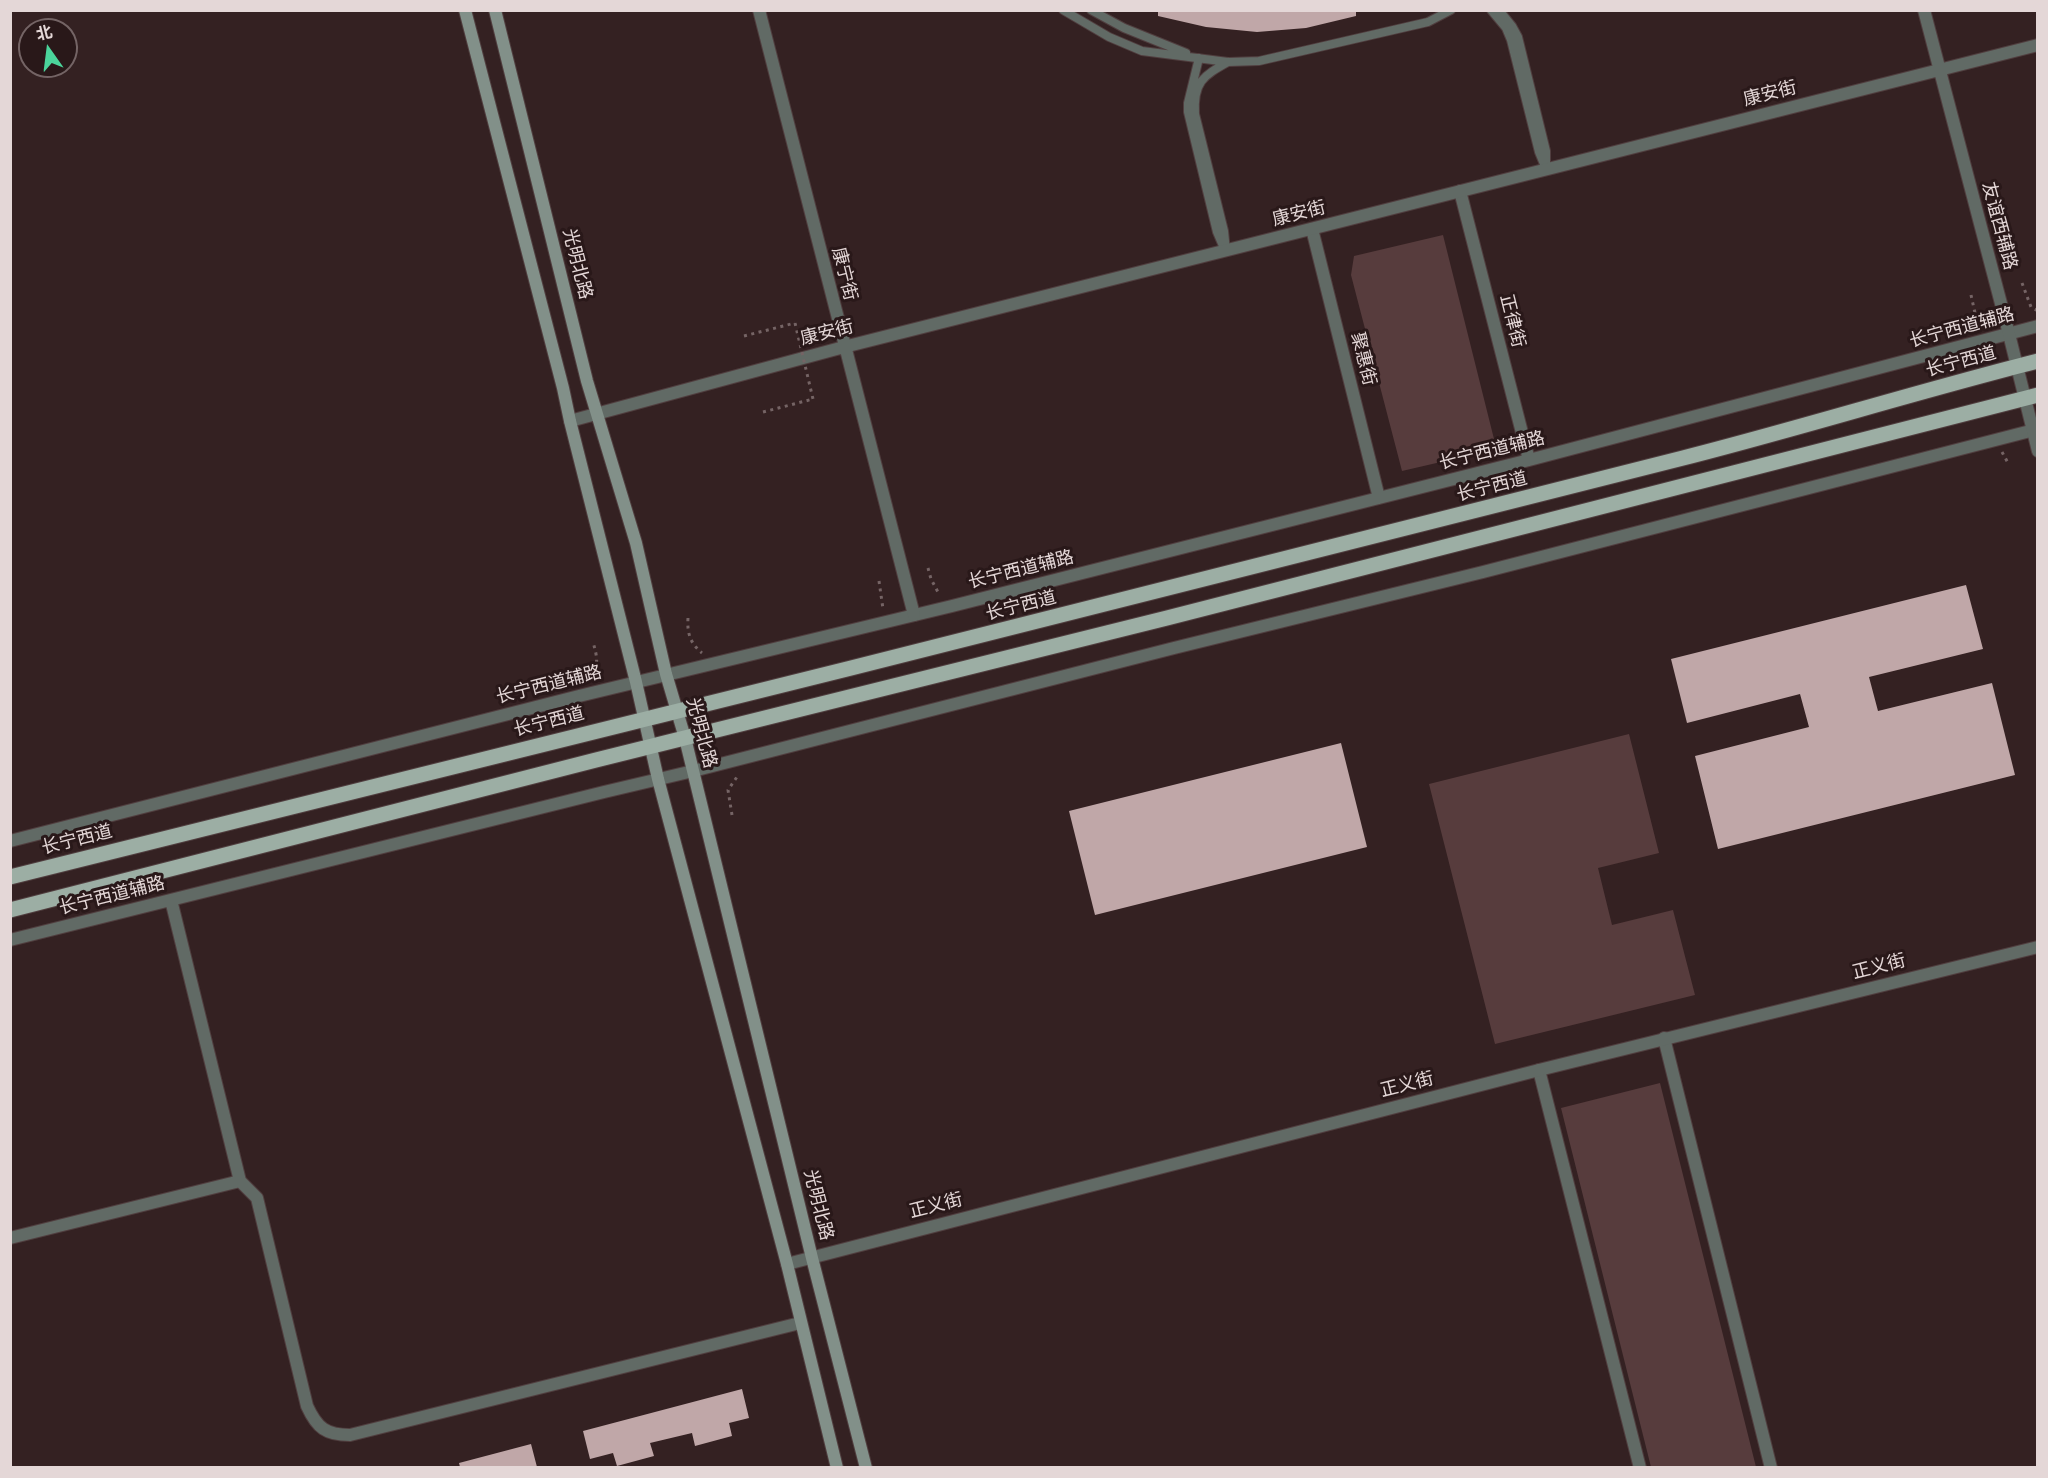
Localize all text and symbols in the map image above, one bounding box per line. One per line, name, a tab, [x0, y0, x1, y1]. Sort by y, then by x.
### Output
north arrow	[18, 18, 78, 78]
text: 北	[34, 21, 54, 44]
street label: 康安街	[1741, 77, 1799, 111]
street label: 友谊西辅路	[1977, 180, 2021, 272]
street label: 康安街	[1270, 197, 1328, 231]
street label: 光明北路	[558, 226, 596, 302]
street label: 康宁街	[827, 245, 861, 303]
street label: 正律街	[1495, 292, 1529, 350]
street label: 长宁西道辅路	[1907, 304, 2017, 352]
street label: 康安街	[798, 316, 856, 350]
street label: 聚惠街	[1346, 330, 1380, 388]
street label: 长宁西道	[1923, 342, 1999, 382]
street label: 长宁西道辅路	[1437, 427, 1547, 475]
street label: 长宁西道	[1454, 468, 1530, 506]
street label: 长宁西道辅路	[966, 546, 1076, 594]
street label: 长宁西道	[983, 587, 1059, 625]
street label: 长宁西道辅路	[494, 661, 604, 709]
street label: 光明北路	[681, 695, 721, 771]
street label: 长宁西道	[511, 703, 587, 741]
street label: 长宁西道	[39, 821, 115, 859]
street label: 长宁西道辅路	[57, 872, 167, 920]
street label: 正义街	[1850, 950, 1908, 984]
street label: 正义街	[1378, 1068, 1436, 1102]
street label: 光明北路	[799, 1167, 837, 1243]
street label: 正义街	[907, 1189, 965, 1223]

